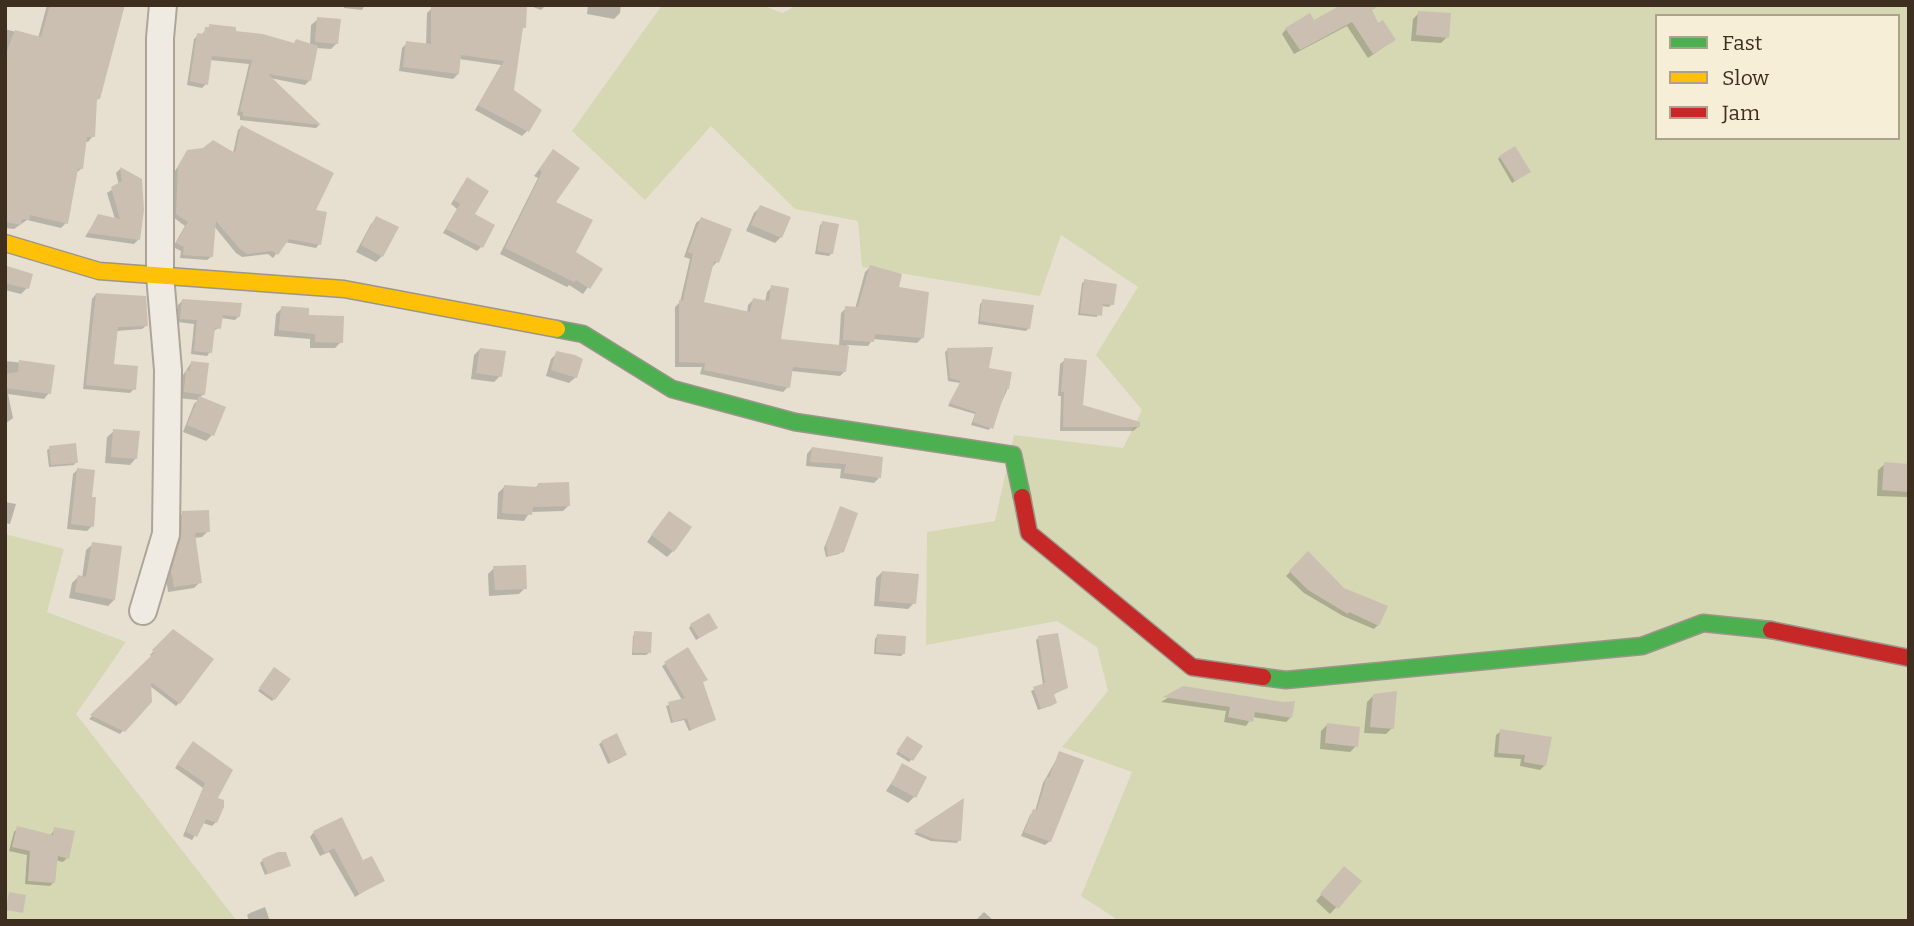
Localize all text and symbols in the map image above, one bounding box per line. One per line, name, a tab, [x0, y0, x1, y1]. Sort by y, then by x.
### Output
legend	[1655, 14, 1900, 140]
text: Fast	[1722, 30, 1762, 56]
text: Slow	[1722, 65, 1769, 91]
text: Jam	[1722, 100, 1760, 126]

